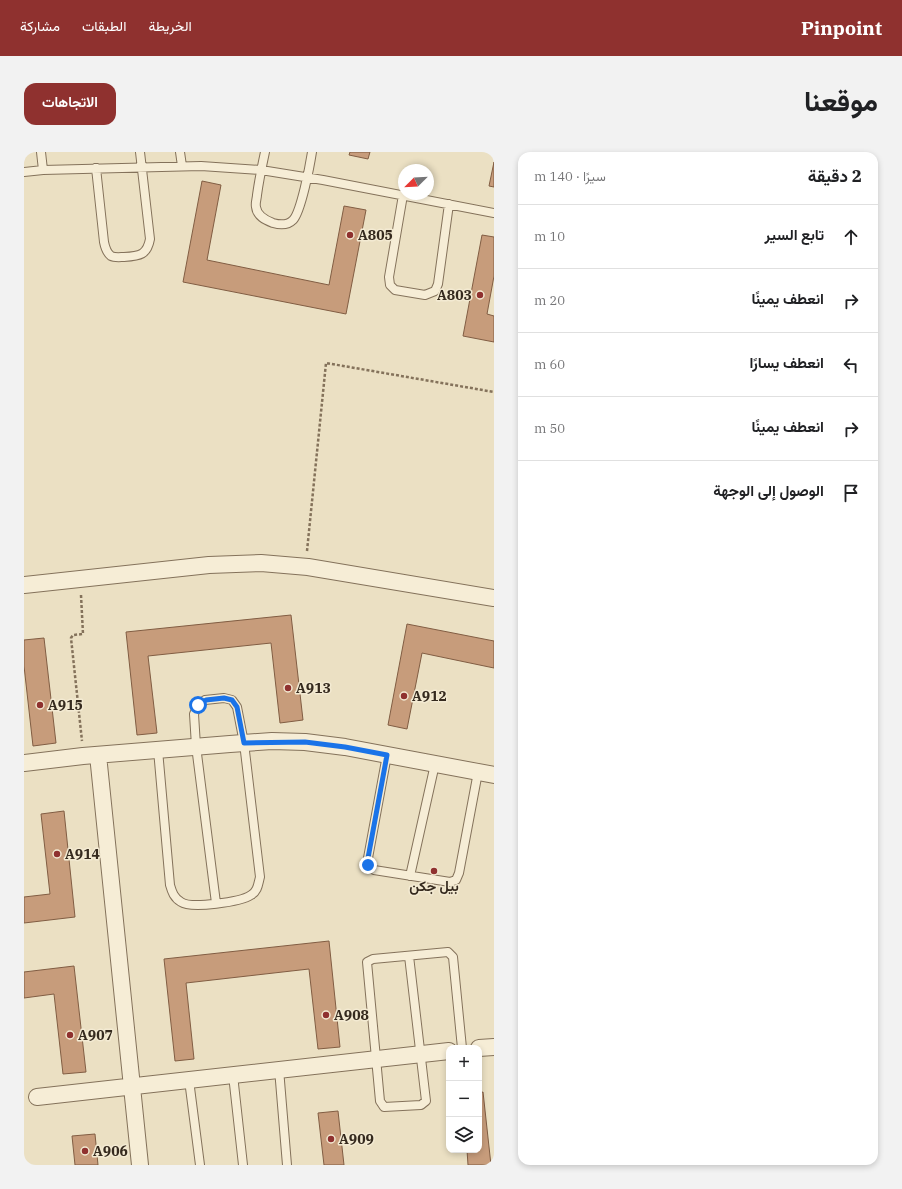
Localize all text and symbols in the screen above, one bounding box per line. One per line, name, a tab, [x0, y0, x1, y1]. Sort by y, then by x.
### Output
text: Pinpoint	[801, 16, 882, 40]
text: مشاركة	[20, 17, 60, 35]
text: الطبقات	[82, 17, 126, 35]
text: الخريطة	[148, 17, 192, 35]
text: موقعنا	[804, 82, 878, 119]
button: الاتجاهات	[24, 83, 116, 125]
north arrow	[398, 164, 434, 200]
text: 2 دقيقة	[808, 165, 862, 187]
text: سيرًا · 140 m	[534, 168, 606, 185]
text: تابع السير	[765, 225, 824, 244]
place label: A805	[358, 226, 393, 244]
icon: ahead	[840, 226, 862, 248]
text: 10 m	[534, 228, 565, 245]
marker: A805	[345, 230, 355, 240]
place label: A803	[437, 286, 472, 304]
text: انعطف يمينًا	[751, 289, 824, 308]
marker: A803	[475, 290, 485, 300]
icon: right	[840, 290, 862, 312]
text: 20 m	[534, 292, 565, 309]
text: انعطف يسارًا	[750, 353, 824, 372]
icon: left	[840, 354, 862, 376]
text: 60 m	[534, 356, 565, 373]
text: انعطف يمينًا	[751, 417, 824, 436]
icon: right	[840, 418, 862, 440]
text: 50 m	[534, 420, 565, 437]
text: الوصول إلى الوجهة	[713, 481, 824, 500]
icon: arrive	[840, 482, 862, 504]
place label: A913	[296, 679, 331, 697]
marker: A913	[283, 683, 293, 693]
place label: A912	[412, 687, 447, 705]
marker: A912	[399, 691, 409, 701]
place label: A915	[48, 696, 83, 714]
route start	[189, 696, 207, 714]
marker: A915	[35, 700, 45, 710]
place label: A914	[65, 845, 100, 863]
marker: A914	[52, 849, 62, 859]
route end	[359, 856, 377, 874]
marker: بيل جكن	[429, 866, 439, 876]
place label: بيل جكن	[409, 877, 459, 895]
place label: A908	[334, 1006, 369, 1024]
marker: A908	[321, 1010, 331, 1020]
place label: A907	[78, 1026, 113, 1044]
marker: A907	[65, 1030, 75, 1040]
map controls	[446, 1045, 482, 1153]
button: +	[446, 1045, 482, 1081]
button: −	[446, 1081, 482, 1117]
button: layers	[446, 1117, 482, 1153]
place label: A909	[339, 1130, 374, 1148]
marker: A909	[326, 1134, 336, 1144]
place label: A906	[93, 1142, 128, 1160]
marker: A906	[80, 1146, 90, 1156]

